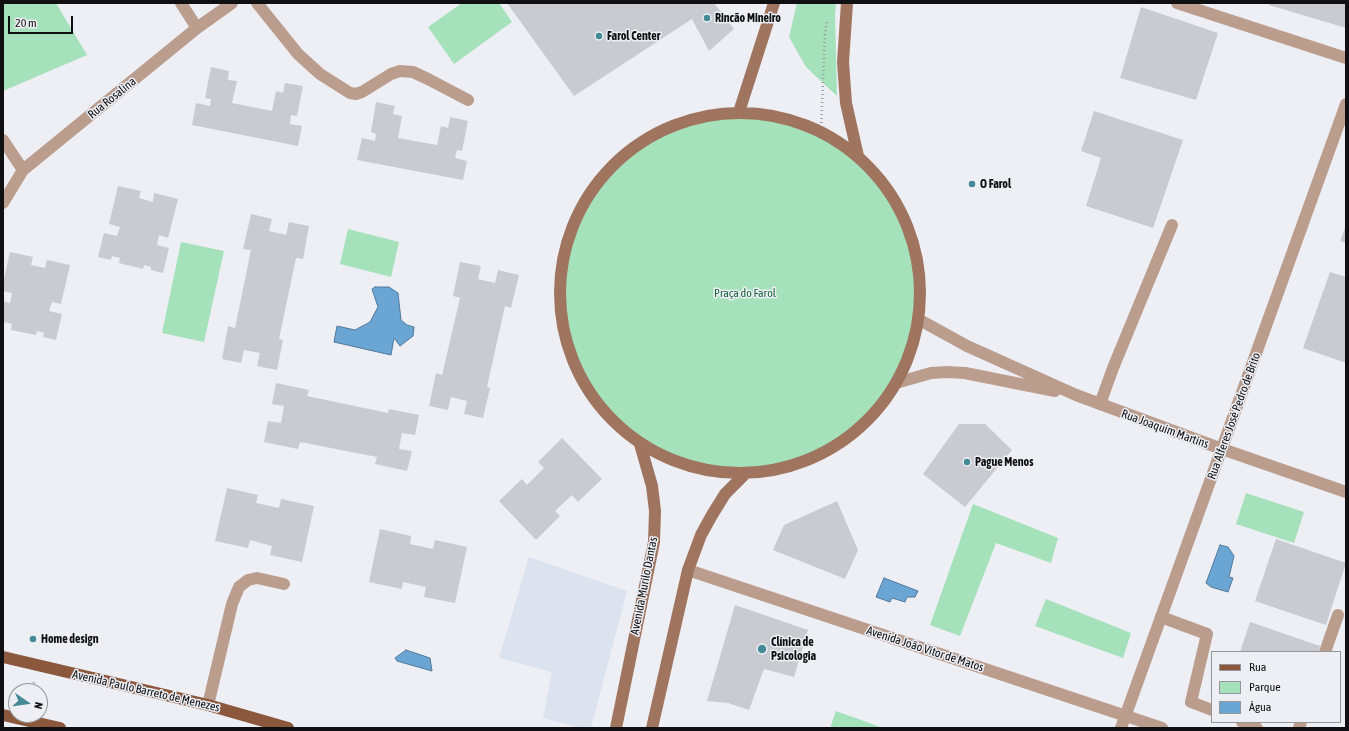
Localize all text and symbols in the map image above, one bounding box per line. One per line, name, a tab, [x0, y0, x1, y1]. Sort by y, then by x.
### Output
scale bar	[10, 8, 75, 34]
place label: Rincão Mineiro	[715, 11, 781, 25]
marker: Rincão Mineiro	[702, 13, 712, 23]
text: 20 m	[15, 16, 37, 30]
place label: Farol Center	[607, 29, 660, 43]
marker: Farol Center	[594, 31, 604, 41]
street label: Rua Rosalina	[85, 74, 139, 122]
place label: O Farol	[980, 177, 1011, 191]
marker: O Farol	[967, 179, 977, 189]
park label: Praça do Farol	[714, 286, 776, 300]
street label: Rua Alferes José Pedro de Brito	[1204, 351, 1264, 481]
street label: Rua Joaquim Martins	[1119, 407, 1211, 451]
place label: Pague Menos	[975, 455, 1033, 469]
marker: Pague Menos	[962, 457, 972, 467]
street label: Avenida Murilo Dantas	[627, 536, 661, 636]
street label: Avenida João Vitor de Matos	[865, 623, 985, 675]
place label: Home design	[41, 632, 98, 646]
marker: Home design	[28, 634, 38, 644]
place label: Clínica de Psicologia	[771, 635, 816, 663]
marker: Clínica de Psicologia	[756, 643, 768, 655]
legend	[1211, 651, 1341, 723]
text: Rua	[1249, 660, 1266, 674]
street label: Avenida Paulo Barreto de Menezes	[71, 667, 221, 715]
text: Parque	[1249, 680, 1281, 694]
north arrow	[8, 683, 48, 723]
text: Água	[1249, 700, 1271, 714]
text: N	[32, 701, 45, 710]

